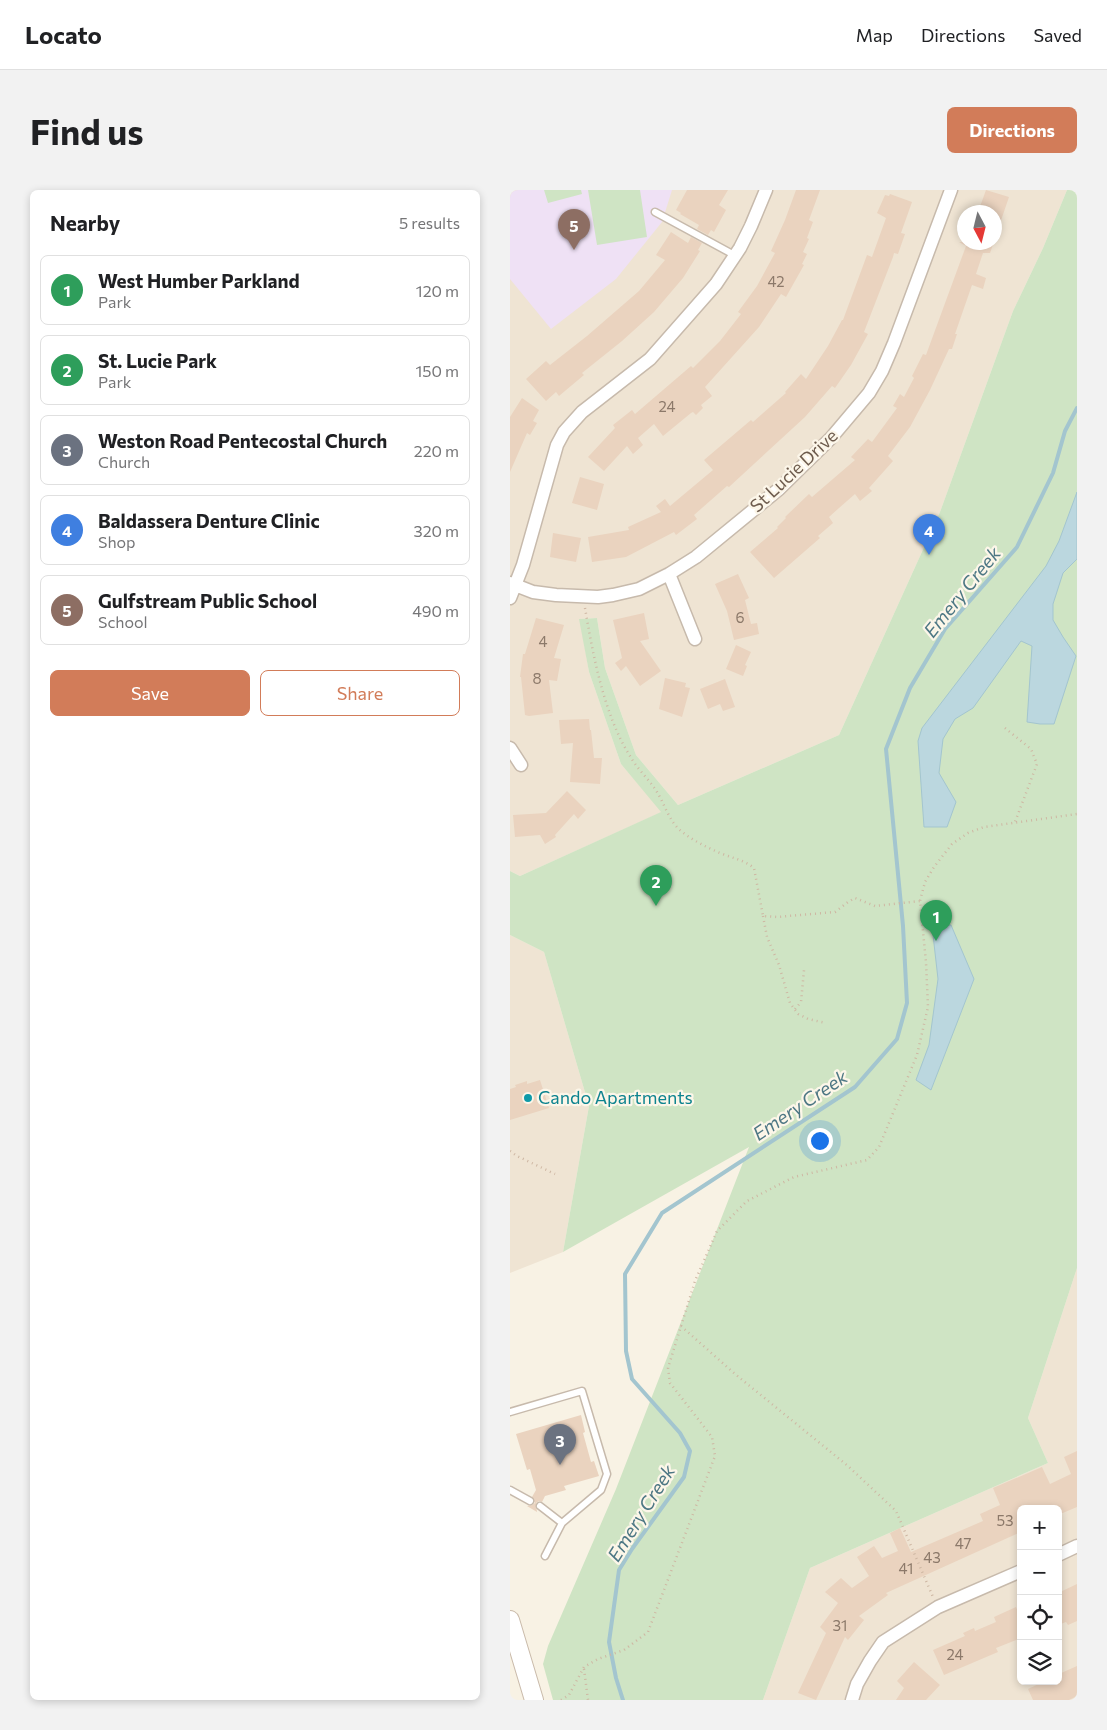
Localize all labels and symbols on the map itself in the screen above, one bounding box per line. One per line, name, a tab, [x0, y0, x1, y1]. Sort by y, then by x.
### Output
north arrow	[957, 205, 1002, 250]
pin: 5	[558, 209, 590, 250]
house number: 42	[767, 272, 785, 290]
house number: 24	[658, 397, 676, 415]
street label: St Lucie Drive	[745, 424, 842, 516]
pin: 4	[913, 514, 945, 555]
water label: Emery Creek	[918, 541, 1005, 641]
house number: 6	[735, 608, 745, 626]
house number: 4	[539, 632, 548, 650]
house number: 8	[532, 669, 542, 687]
pin: 2	[640, 865, 672, 906]
pin: 1	[920, 900, 952, 941]
water label: Emery Creek	[748, 1064, 852, 1145]
place label: Cando Apartments	[538, 1086, 693, 1108]
marker: Cando Apartments	[522, 1092, 534, 1104]
your location	[807, 1128, 833, 1154]
pin: 3	[544, 1424, 576, 1465]
water label: Emery Creek	[602, 1460, 680, 1565]
house number: 53	[996, 1511, 1014, 1529]
house number: 47	[955, 1534, 971, 1552]
house number: 43	[923, 1548, 941, 1566]
house number: 41	[899, 1559, 913, 1577]
house number: 31	[833, 1616, 847, 1634]
house number: 24	[946, 1645, 964, 1663]

